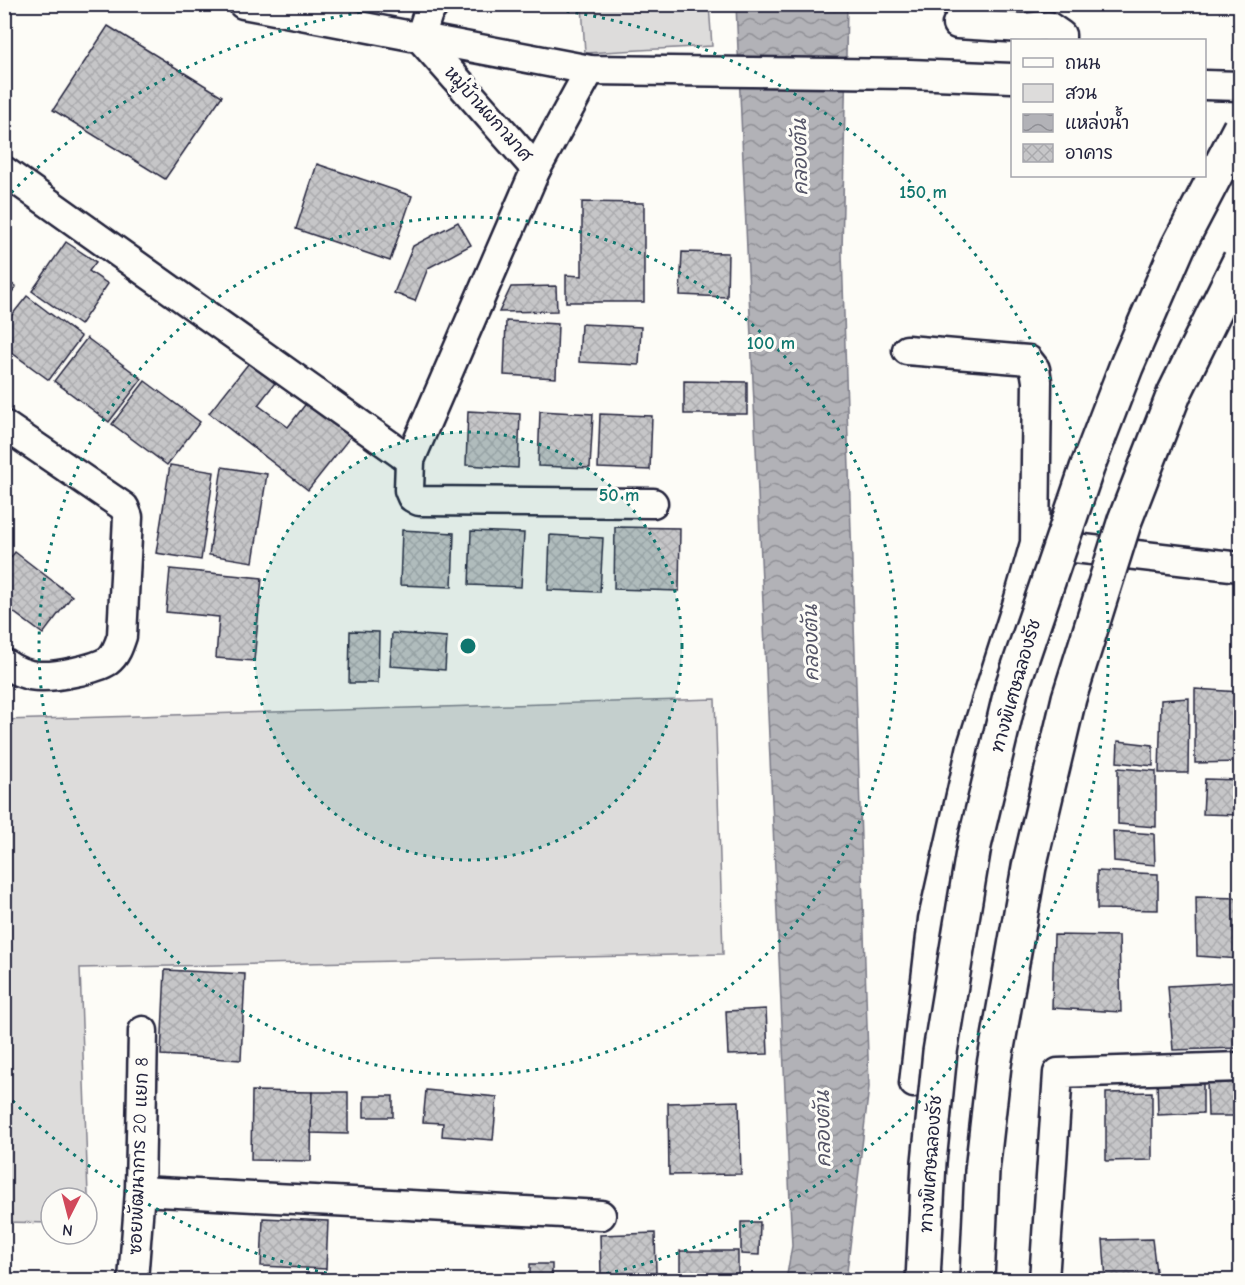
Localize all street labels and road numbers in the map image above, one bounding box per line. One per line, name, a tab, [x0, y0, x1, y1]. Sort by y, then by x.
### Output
street label: หมู่บ้านผกามาศ	[438, 61, 539, 169]
street label: ทางพิเศษฉลองรัช	[986, 616, 1045, 755]
street label: ซอยพัฒนาการ 20 แยก 8	[124, 1057, 153, 1255]
street label: ทางพิเศษฉลองรัช	[915, 1094, 946, 1234]

